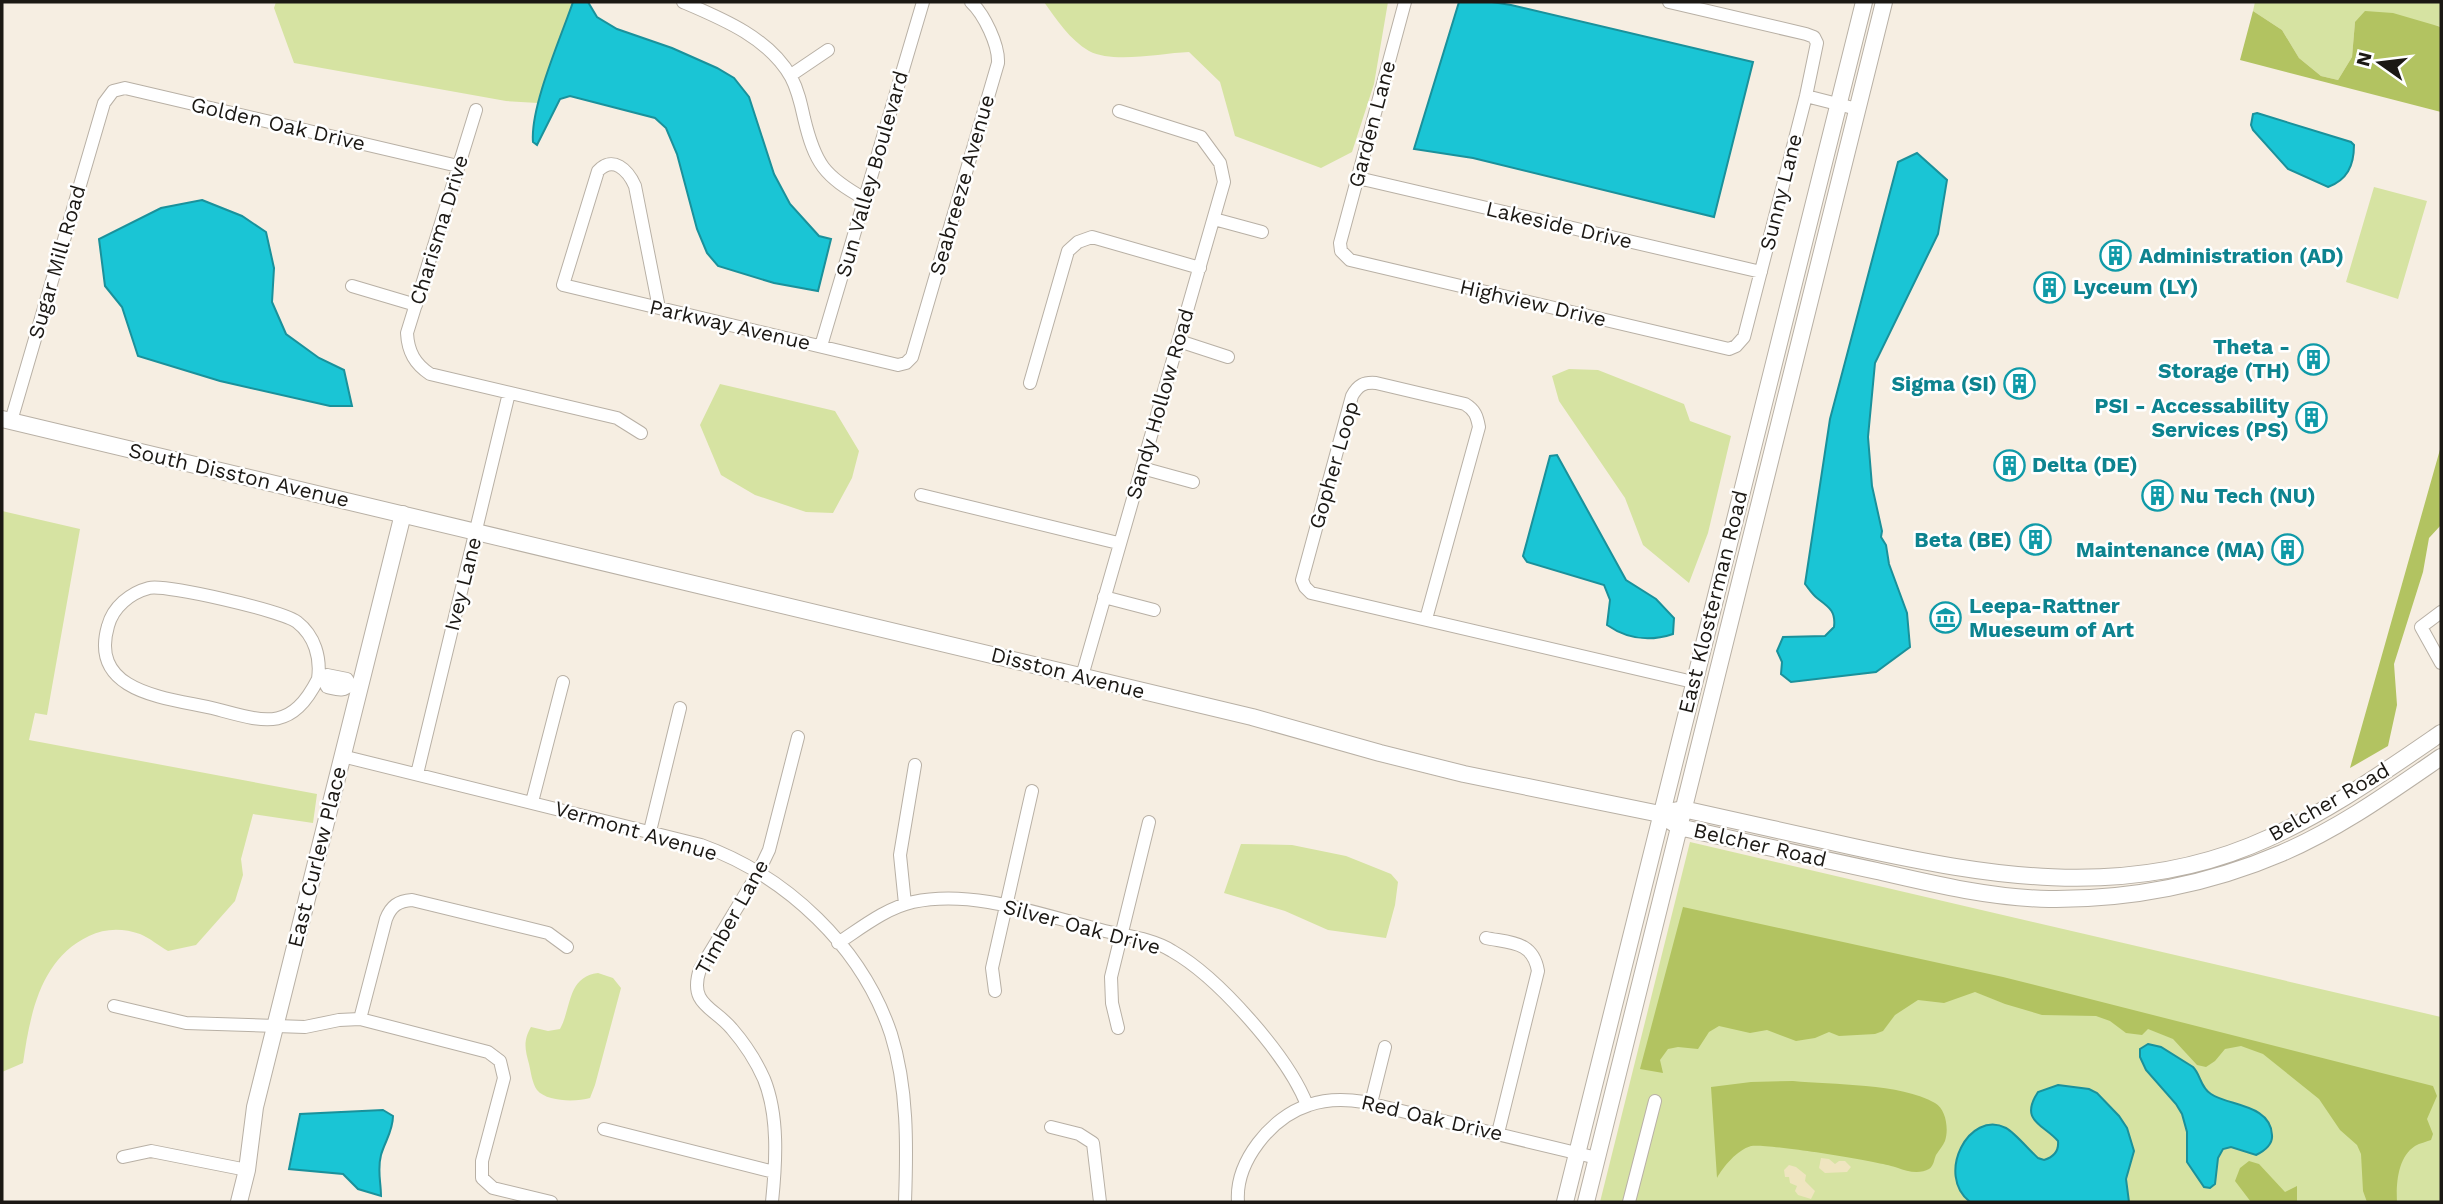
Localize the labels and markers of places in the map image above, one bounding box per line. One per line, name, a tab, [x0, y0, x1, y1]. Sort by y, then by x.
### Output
building icon: Administration (AD)	[2099, 239, 2133, 273]
place label: Administration (AD)	[2139, 243, 2344, 268]
building icon: Lyceum (LY)	[2033, 270, 2067, 304]
place label: Lyceum (LY)	[2073, 274, 2199, 299]
place label: Theta - Storage (TH)	[2158, 334, 2290, 383]
building icon: Theta - Storage (TH)	[2296, 342, 2330, 376]
building icon: Sigma (SI)	[2003, 367, 2037, 401]
place label: Sigma (SI)	[1892, 371, 1997, 396]
place label: PSI - Accessability Services (PS)	[2094, 393, 2289, 442]
building icon: PSI - Accessability Services (PS)	[2295, 401, 2329, 435]
building icon: Delta (DE)	[1992, 448, 2026, 482]
place label: Delta (DE)	[2032, 452, 2138, 477]
building icon: Nu Tech (NU)	[2140, 479, 2174, 513]
place label: Nu Tech (NU)	[2180, 483, 2316, 508]
building icon: Beta (BE)	[2018, 523, 2052, 557]
place label: Beta (BE)	[1914, 527, 2012, 552]
building icon: Maintenance (MA)	[2271, 533, 2305, 567]
place label: Maintenance (MA)	[2076, 537, 2265, 562]
place label: Leepa-Rattner Mueseum of Art	[1969, 593, 2134, 642]
museum icon: Leepa-Rattner Mueseum of Art	[1929, 601, 1963, 635]

